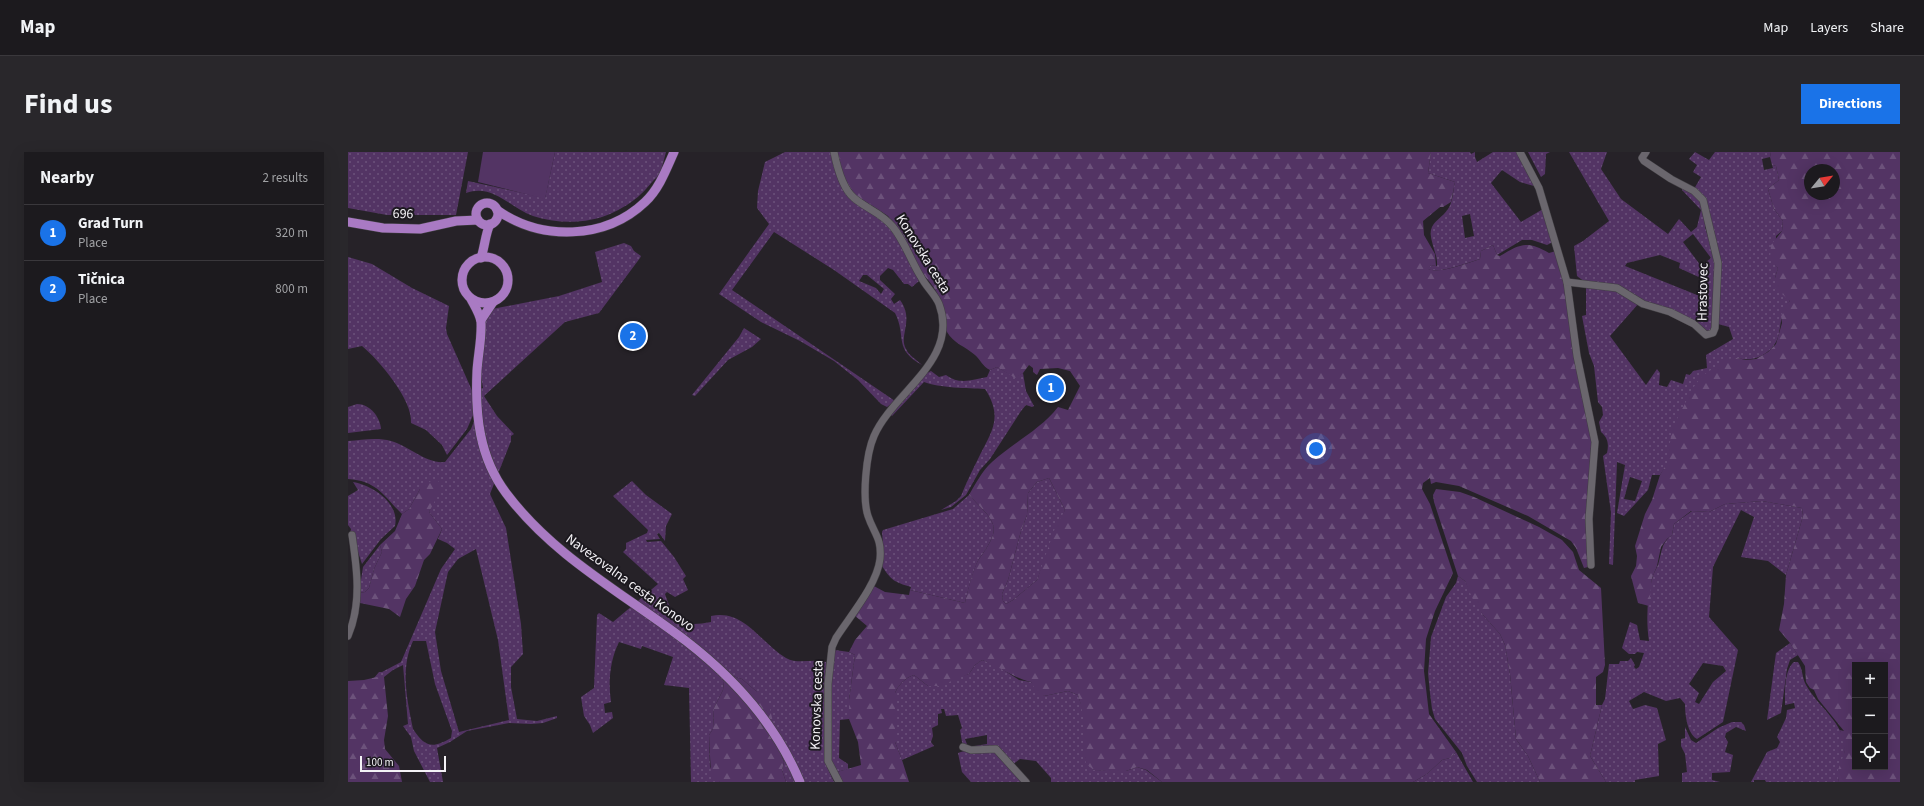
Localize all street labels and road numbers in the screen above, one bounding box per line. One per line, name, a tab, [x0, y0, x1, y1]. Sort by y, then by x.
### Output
street label: 696	[392, 204, 414, 224]
street label: Konovska cesta	[891, 211, 955, 297]
street label: Hrastovec	[1692, 262, 1714, 321]
street label: Navezovalna cesta Konovo	[561, 529, 699, 637]
street label: Konovska cesta	[805, 660, 829, 750]

